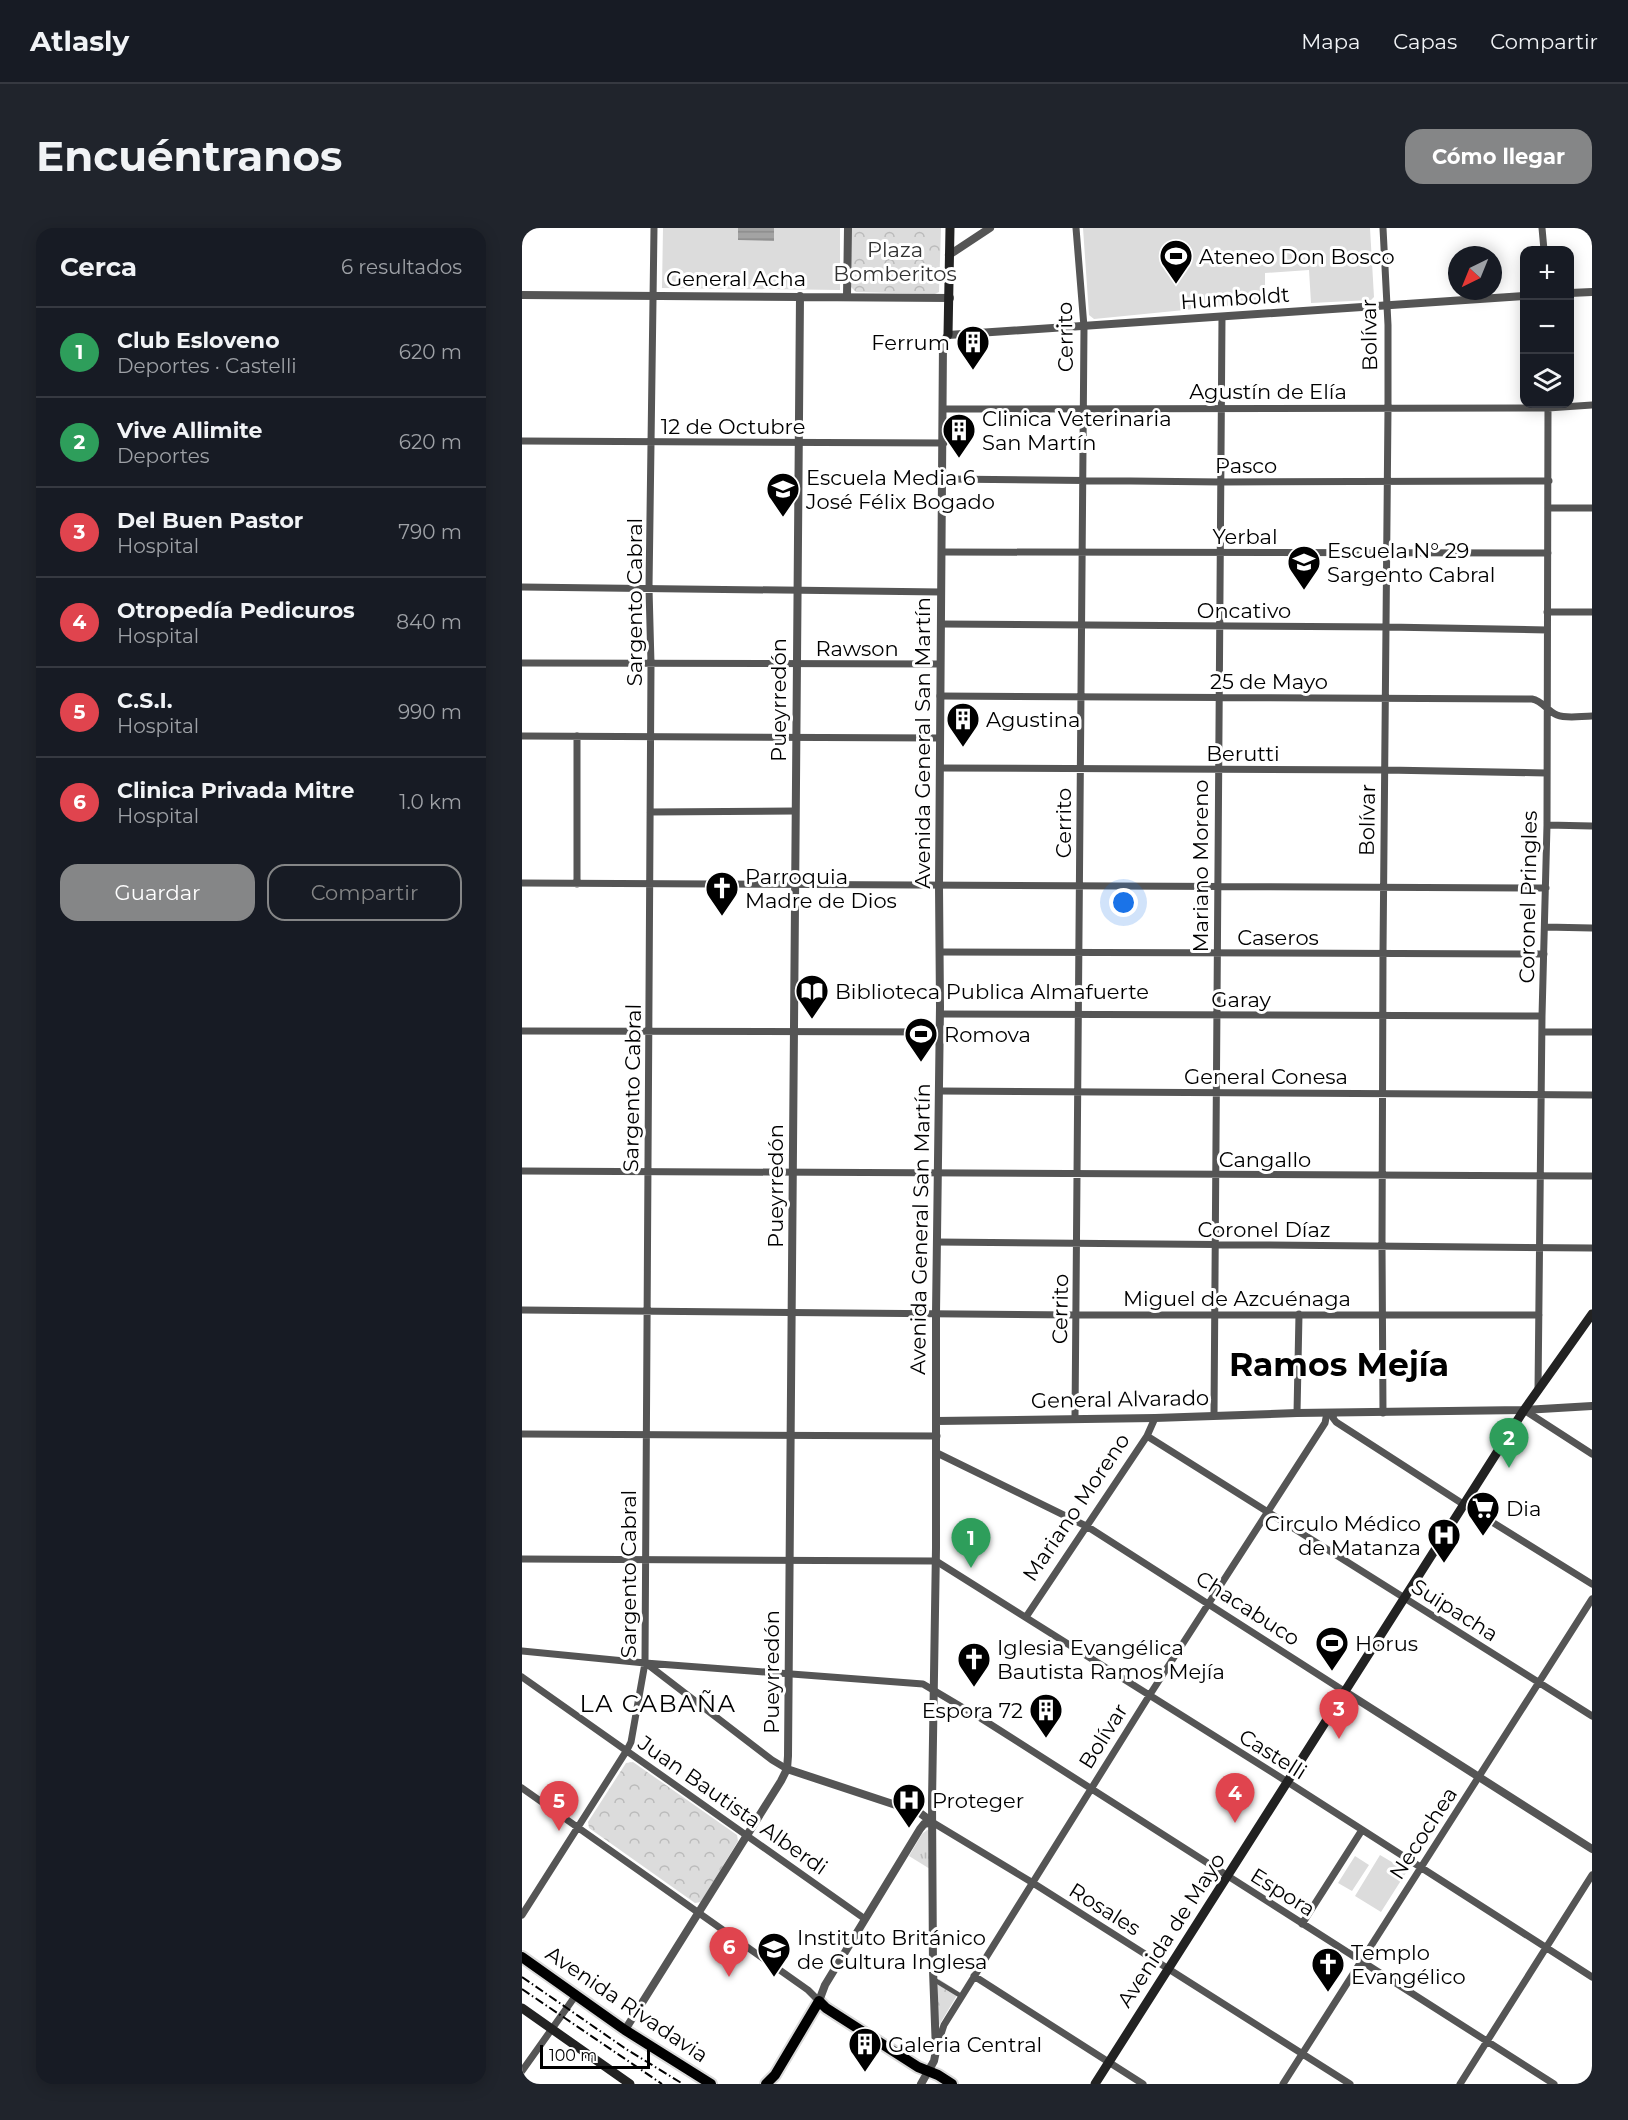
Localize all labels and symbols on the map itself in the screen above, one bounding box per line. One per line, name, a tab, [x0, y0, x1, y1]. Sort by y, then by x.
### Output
park label: Plaza Bomberitos	[833, 237, 957, 286]
sports icon: Ateneo Don Bosco	[1158, 238, 1194, 285]
place label: Ateneo Don Bosco	[1199, 244, 1395, 269]
north arrow	[1448, 246, 1502, 300]
street label: General Acha	[666, 266, 806, 291]
street label: Humboldt	[1180, 282, 1290, 314]
street label: Bolívar	[1356, 299, 1382, 371]
street label: Cerrito	[1052, 302, 1078, 372]
building icon: Ferrum	[955, 324, 991, 371]
place label: Ferrum	[871, 330, 950, 355]
street label: Agustín de Elía	[1189, 379, 1347, 404]
place label: Clinica Veterinaria San Martín	[982, 406, 1172, 455]
building icon: Clinica Veterinaria San Martín	[941, 412, 977, 459]
street label: 12 de Octubre	[661, 414, 805, 439]
street label: Pasco	[1215, 453, 1277, 478]
place label: Escuela Media 6 José Félix Bogado	[805, 465, 995, 514]
school or university icon: Escuela Media 6 José Félix Bogado	[765, 471, 801, 518]
street label: Sargento Cabral	[622, 518, 647, 686]
street label: Yerbal	[1212, 524, 1278, 549]
place label: Escuela N° 29 Sargento Cabral	[1327, 538, 1495, 587]
school or university icon: Escuela N° 29 Sargento Cabral	[1286, 544, 1322, 591]
street label: Avenida General San Martín	[910, 597, 935, 889]
street label: Oncativo	[1197, 598, 1291, 623]
street label: Rawson	[815, 636, 899, 661]
street label: Pueyrredón	[766, 638, 791, 762]
street label: 25 de Mayo	[1210, 669, 1328, 694]
building icon: Agustina	[945, 701, 981, 748]
place label: Agustina	[986, 707, 1080, 732]
street label: Berutti	[1206, 741, 1280, 766]
street label: Mariano Moreno	[1188, 779, 1213, 953]
street label: Bolívar	[1354, 784, 1380, 856]
street label: Cerrito	[1051, 788, 1076, 858]
street label: Coronel Pringles	[1514, 810, 1542, 984]
place label: Parroquia Madre de Dios	[745, 864, 897, 913]
church icon: Parroquia Madre de Dios	[704, 870, 740, 917]
your location	[1109, 888, 1138, 917]
street label: Caseros	[1237, 925, 1319, 950]
library icon: Biblioteca Publica Almafuerte	[794, 973, 830, 1020]
place label: Biblioteca Publica Almafuerte	[835, 979, 1149, 1004]
street label: Garay	[1211, 987, 1271, 1012]
street label: Sargento Cabral	[618, 1004, 646, 1172]
sports icon: Romova	[903, 1016, 939, 1063]
place label: Romova	[944, 1022, 1031, 1047]
street label: General Conesa	[1184, 1064, 1348, 1089]
street label: Avenida General San Martín	[905, 1083, 935, 1375]
street label: Pueyrredón	[763, 1124, 788, 1248]
street label: Cangallo	[1219, 1147, 1311, 1172]
street label: Coronel Díaz	[1197, 1217, 1331, 1242]
street label: Cerrito	[1047, 1274, 1073, 1344]
street label: Miguel de Azcuénaga	[1123, 1286, 1351, 1311]
district label: Ramos Mejía	[1229, 1344, 1449, 1384]
street label: General Alvarado	[1031, 1385, 1209, 1413]
pin: 2	[1490, 1418, 1528, 1468]
street label: Mariano Moreno	[1017, 1428, 1135, 1586]
street label: Sargento Cabral	[616, 1490, 641, 1658]
supermarket icon: Dia	[1465, 1490, 1501, 1537]
place label: Dia	[1506, 1496, 1541, 1521]
place label: Circulo Médico de Matanza	[1265, 1511, 1421, 1560]
hospital icon: Circulo Médico de Matanza	[1426, 1517, 1462, 1564]
pin: 1	[952, 1518, 990, 1568]
street label: Chacabuco	[1191, 1565, 1305, 1651]
street label: Suipacha	[1407, 1574, 1503, 1646]
street label: Pueyrredón	[759, 1610, 784, 1734]
sports icon: Horus	[1314, 1625, 1350, 1672]
place label: Horus	[1355, 1631, 1418, 1656]
place label: Iglesia Evangélica Bautista Ramos Mejía	[997, 1635, 1225, 1684]
church icon: Iglesia Evangélica Bautista Ramos Mejía	[956, 1641, 992, 1688]
district label: LA CABAÑA	[580, 1689, 736, 1718]
pin: 3	[1320, 1690, 1358, 1739]
building icon: Espora 72	[1028, 1692, 1064, 1739]
place label: Espora 72	[922, 1698, 1023, 1723]
street label: Bolívar	[1073, 1699, 1133, 1773]
street label: Castelli	[1235, 1723, 1311, 1785]
street label: Juan Bautista Alberdi	[633, 1730, 832, 1880]
pin: 4	[1216, 1774, 1254, 1823]
pin: 5	[540, 1782, 579, 1831]
hospital icon: Proteger	[891, 1782, 927, 1829]
street label: Necochea	[1384, 1782, 1462, 1884]
place label: Proteger	[932, 1788, 1024, 1813]
street label: Avenida de Mayo	[1112, 1848, 1230, 2012]
street label: Espora	[1246, 1862, 1320, 1922]
street label: Rosales	[1065, 1877, 1145, 1941]
place label: Instituto Británico de Cultura Inglesa	[797, 1925, 988, 1974]
pin: 6	[710, 1928, 748, 1977]
school or university icon: Instituto Británico de Cultura Inglesa	[756, 1931, 792, 1978]
street label: Avenida Rivadavia	[541, 1940, 713, 2068]
place label: Templo Evangélico	[1351, 1940, 1466, 1989]
church icon: Templo Evangélico	[1310, 1946, 1346, 1993]
building icon: Galeria Central	[847, 2026, 883, 2073]
place label: Galeria Central	[888, 2032, 1042, 2057]
scale bar	[540, 2042, 650, 2070]

